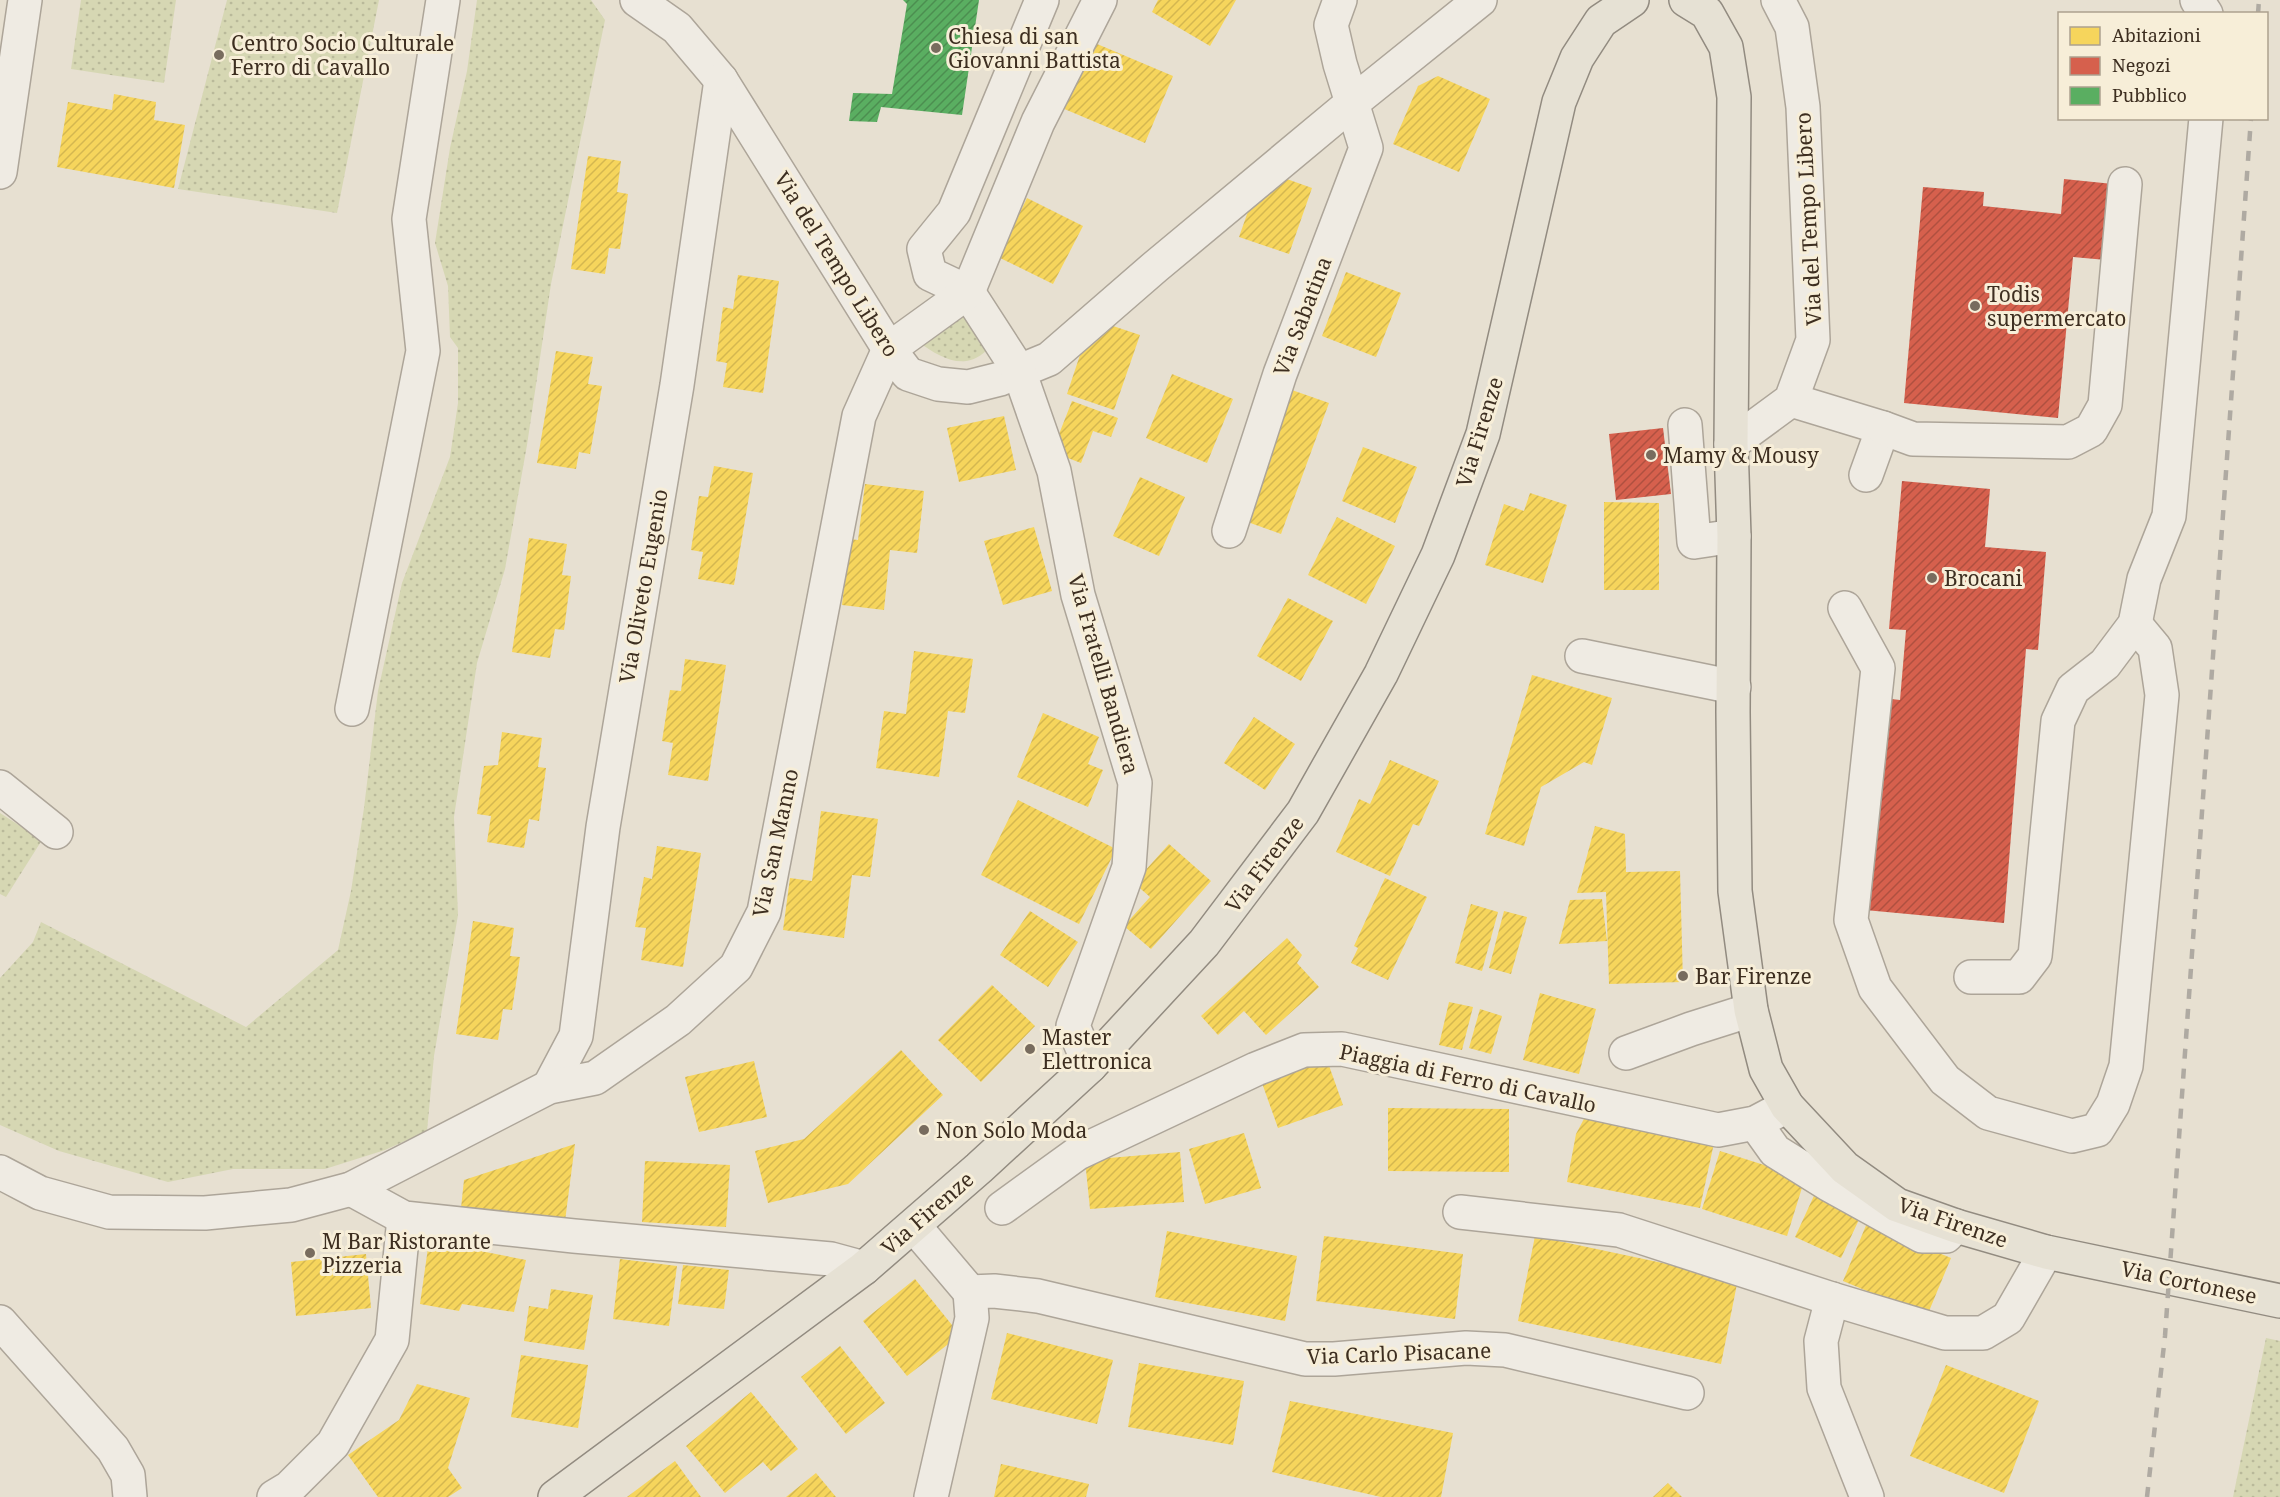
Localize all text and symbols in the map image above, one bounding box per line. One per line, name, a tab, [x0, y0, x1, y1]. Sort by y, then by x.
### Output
legend	[2058, 12, 2268, 120]
place label: Chiesa di san Giovanni Battista	[948, 22, 1121, 74]
text: Abitazioni	[2112, 23, 2201, 47]
place label: Centro Socio Culturale Ferro di Cavallo	[231, 29, 454, 81]
marker: Chiesa di san Giovanni Battista	[929, 41, 943, 55]
marker: Centro Socio Culturale Ferro di Cavallo	[212, 48, 226, 62]
text: Negozi	[2112, 53, 2171, 77]
text: Pubblico	[2112, 83, 2187, 107]
street label: Via del Tempo Libero	[1788, 112, 1828, 326]
street label: Via del Tempo Libero	[769, 166, 905, 362]
street label: Via Sabatina	[1266, 252, 1338, 380]
place label: Todis supermercato	[1987, 280, 2126, 332]
marker: Todis supermercato	[1968, 299, 1982, 313]
street label: Via Firenze	[1449, 373, 1509, 491]
place label: Mamy & Mousy	[1663, 441, 1819, 469]
marker: Mamy & Mousy	[1644, 448, 1658, 462]
street label: Via Oliveto Eugenio	[612, 487, 674, 685]
place label: Brocani	[1944, 564, 2022, 592]
street label: Via Fratelli Bandiera	[1062, 571, 1146, 777]
marker: Brocani	[1925, 571, 1939, 585]
street label: Via San Manno	[746, 766, 804, 920]
street label: Via Firenze	[1219, 810, 1309, 918]
place label: Bar Firenze	[1695, 962, 1812, 990]
marker: Bar Firenze	[1676, 969, 1690, 983]
place label: Master Elettronica	[1042, 1023, 1152, 1075]
street label: Piaggia di Ferro di Cavallo	[1337, 1037, 1599, 1119]
marker: Master Elettronica	[1023, 1042, 1037, 1056]
place label: Non Solo Moda	[936, 1116, 1087, 1144]
marker: Non Solo Moda	[917, 1123, 931, 1137]
street label: Via Firenze	[875, 1165, 979, 1261]
street label: Via Firenze	[1895, 1190, 2011, 1254]
place label: M Bar Ristorante Pizzeria	[322, 1227, 491, 1279]
marker: M Bar Ristorante Pizzeria	[303, 1246, 317, 1260]
street label: Via Cortonese	[2119, 1254, 2259, 1310]
street label: Via Carlo Pisacane	[1306, 1336, 1492, 1370]

